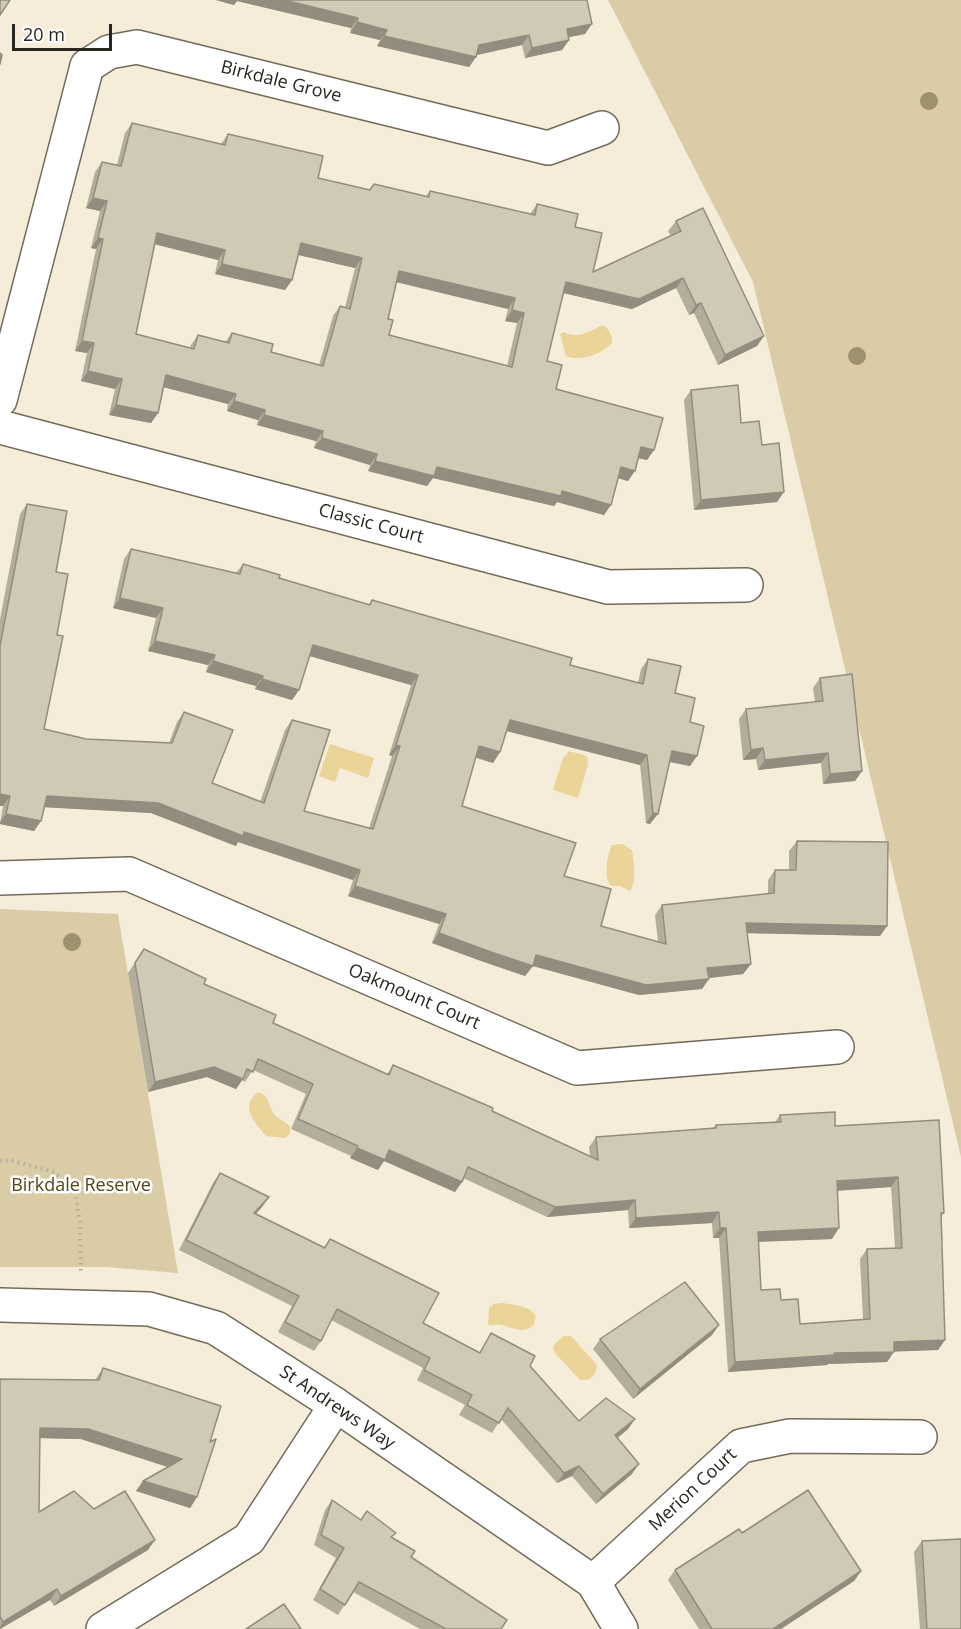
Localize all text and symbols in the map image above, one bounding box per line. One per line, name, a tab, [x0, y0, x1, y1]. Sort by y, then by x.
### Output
scale bar	[15, 12, 116, 50]
text: 20 m	[23, 22, 65, 46]
street label: Birkdale Grove	[218, 57, 344, 107]
street label: Classic Court	[316, 500, 426, 548]
street label: Oakmount Court	[345, 959, 483, 1035]
park label: Birkdale Reserve	[11, 1175, 151, 1197]
street label: St Andrews Way	[275, 1361, 399, 1455]
street label: Merion Court	[645, 1444, 741, 1536]

